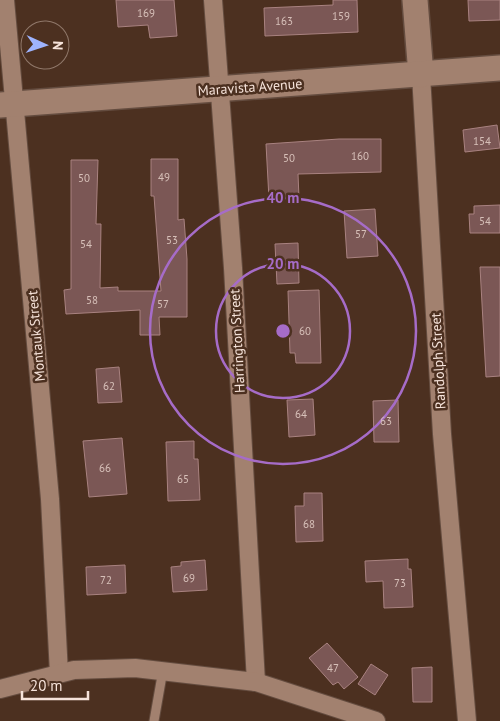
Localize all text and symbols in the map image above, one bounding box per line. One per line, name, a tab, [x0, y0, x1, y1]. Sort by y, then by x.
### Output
house number: 169	[137, 6, 155, 20]
house number: 159	[332, 9, 350, 23]
house number: 163	[275, 14, 293, 28]
north arrow	[20, 20, 70, 70]
text: N	[49, 41, 67, 51]
street label: Maravista Avenue	[197, 74, 303, 100]
house number: 154	[473, 134, 491, 148]
house number: 160	[351, 149, 369, 163]
house number: 50	[283, 151, 295, 165]
house number: 49	[158, 170, 170, 184]
house number: 50	[78, 171, 90, 185]
text: 40 m	[267, 188, 299, 207]
house number: 54	[479, 214, 491, 228]
house number: 57	[355, 227, 367, 241]
house number: 53	[166, 233, 178, 247]
house number: 54	[80, 237, 92, 251]
text: 20 m	[267, 254, 299, 273]
street label: Harrington Street	[225, 288, 249, 393]
street label: Montauk Street	[23, 290, 49, 382]
house number: 58	[86, 293, 98, 307]
house number: 57	[157, 297, 169, 311]
street label: Randolph Street	[426, 312, 450, 410]
centre of rings	[274, 322, 292, 340]
house number: 60	[299, 324, 311, 338]
house number: 62	[103, 379, 115, 393]
house number: 64	[295, 407, 307, 421]
house number: 63	[380, 414, 392, 428]
house number: 66	[99, 461, 111, 475]
house number: 65	[177, 472, 189, 486]
house number: 68	[303, 517, 315, 531]
house number: 69	[183, 571, 195, 585]
house number: 72	[100, 573, 112, 587]
house number: 73	[394, 576, 406, 590]
house number: 47	[327, 661, 339, 675]
scale bar	[22, 668, 89, 700]
text: 20 m	[30, 676, 63, 695]

